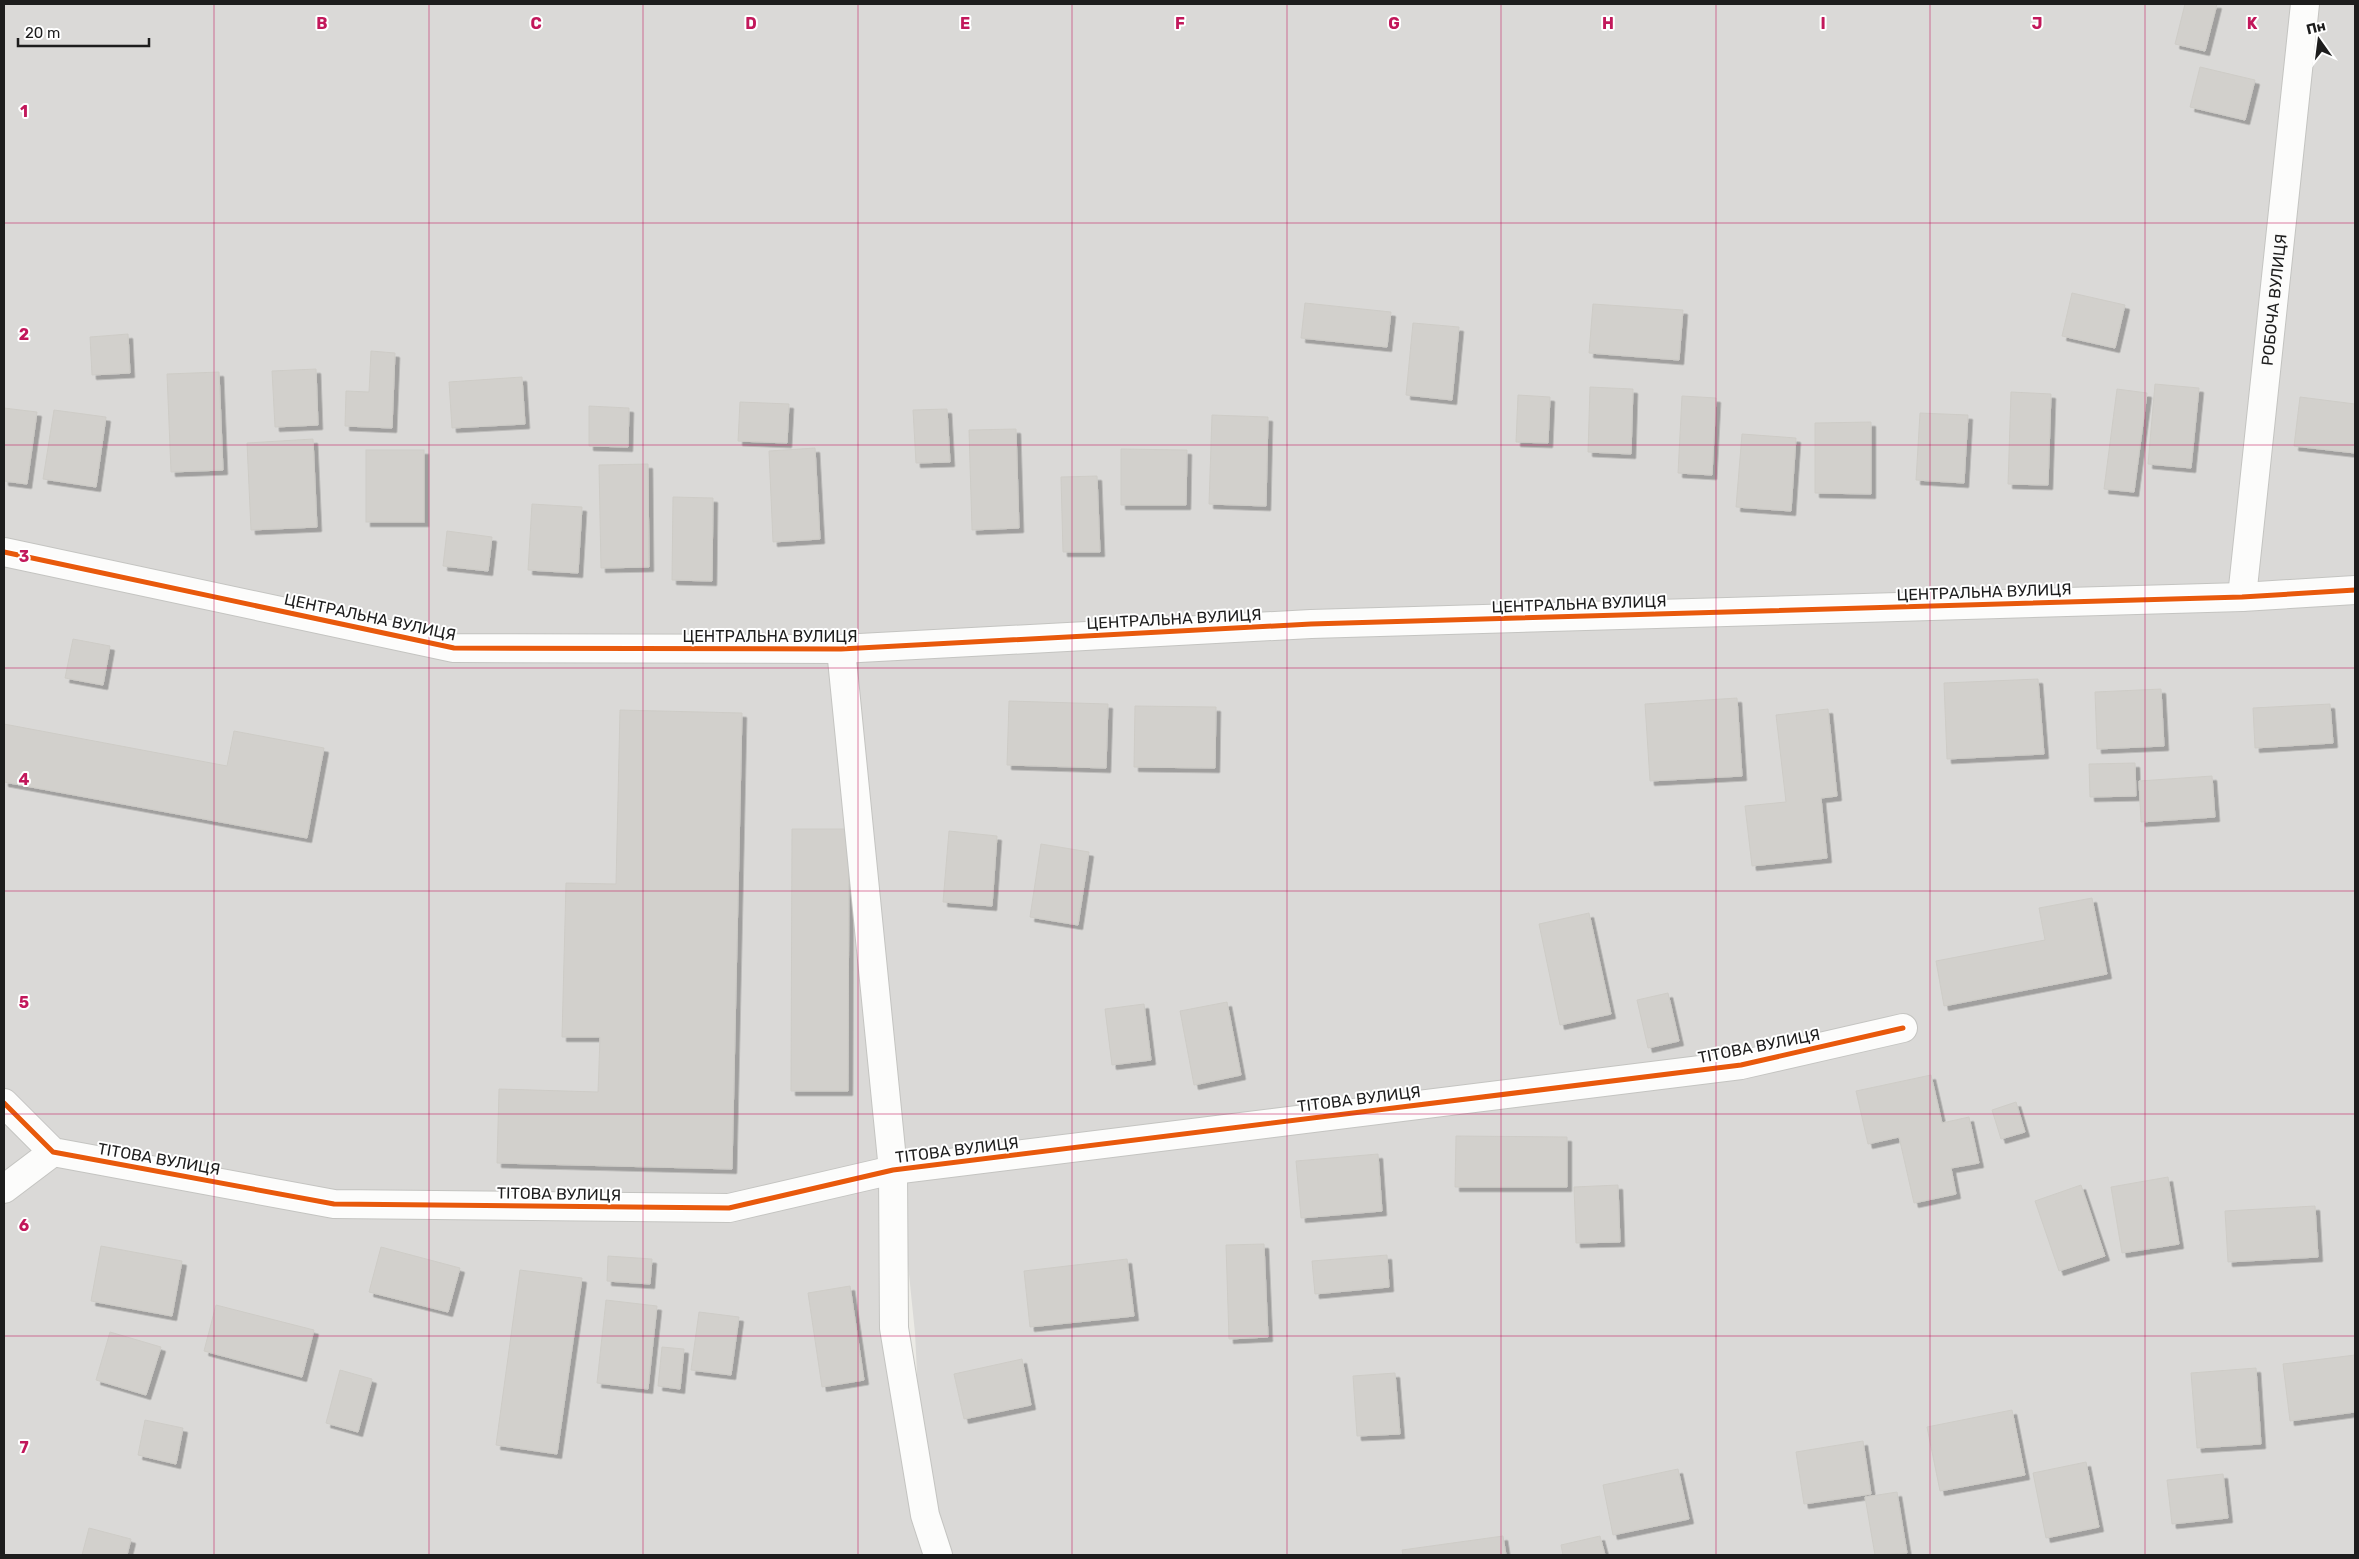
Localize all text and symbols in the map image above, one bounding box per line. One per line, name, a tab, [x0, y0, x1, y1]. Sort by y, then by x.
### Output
text: B	[316, 14, 328, 33]
text: C	[530, 14, 542, 33]
text: D	[745, 14, 757, 33]
text: E	[960, 14, 970, 33]
text: F	[1175, 14, 1185, 33]
text: G	[1388, 14, 1400, 33]
text: H	[1602, 14, 1614, 33]
text: I	[1820, 14, 1826, 33]
text: J	[2032, 14, 2042, 33]
text: K	[2247, 14, 2258, 33]
scale bar	[18, 15, 149, 47]
north arrow	[2294, 15, 2344, 65]
text: Пн	[2305, 17, 2327, 38]
text: 20 m	[25, 24, 60, 42]
text: 1	[20, 102, 28, 121]
street label: РОБОЧА ВУЛИЦЯ	[2257, 233, 2290, 367]
text: 2	[19, 325, 29, 344]
text: 3	[19, 547, 29, 566]
street label: ЦЕНТРАЛЬНА ВУЛИЦЯ	[1896, 579, 2072, 605]
street label: ЦЕНТРАЛЬНА ВУЛИЦЯ	[282, 589, 458, 645]
street label: ЦЕНТРАЛЬНА ВУЛИЦЯ	[1491, 591, 1667, 617]
street label: ЦЕНТРАЛЬНА ВУЛИЦЯ	[1086, 605, 1262, 633]
street label: ЦЕНТРАЛЬНА ВУЛИЦЯ	[682, 627, 858, 646]
text: 4	[19, 770, 30, 789]
text: 5	[19, 993, 29, 1012]
street label: ТІТОВА ВУЛИЦЯ	[1696, 1025, 1822, 1067]
street label: ТІТОВА ВУЛИЦЯ	[1296, 1082, 1422, 1116]
street label: ТІТОВА ВУЛИЦЯ	[894, 1133, 1020, 1167]
street label: ТІТОВА ВУЛИЦЯ	[96, 1139, 222, 1179]
street label: ТІТОВА ВУЛИЦЯ	[497, 1183, 621, 1205]
text: 6	[19, 1216, 29, 1235]
text: 7	[19, 1438, 29, 1457]

